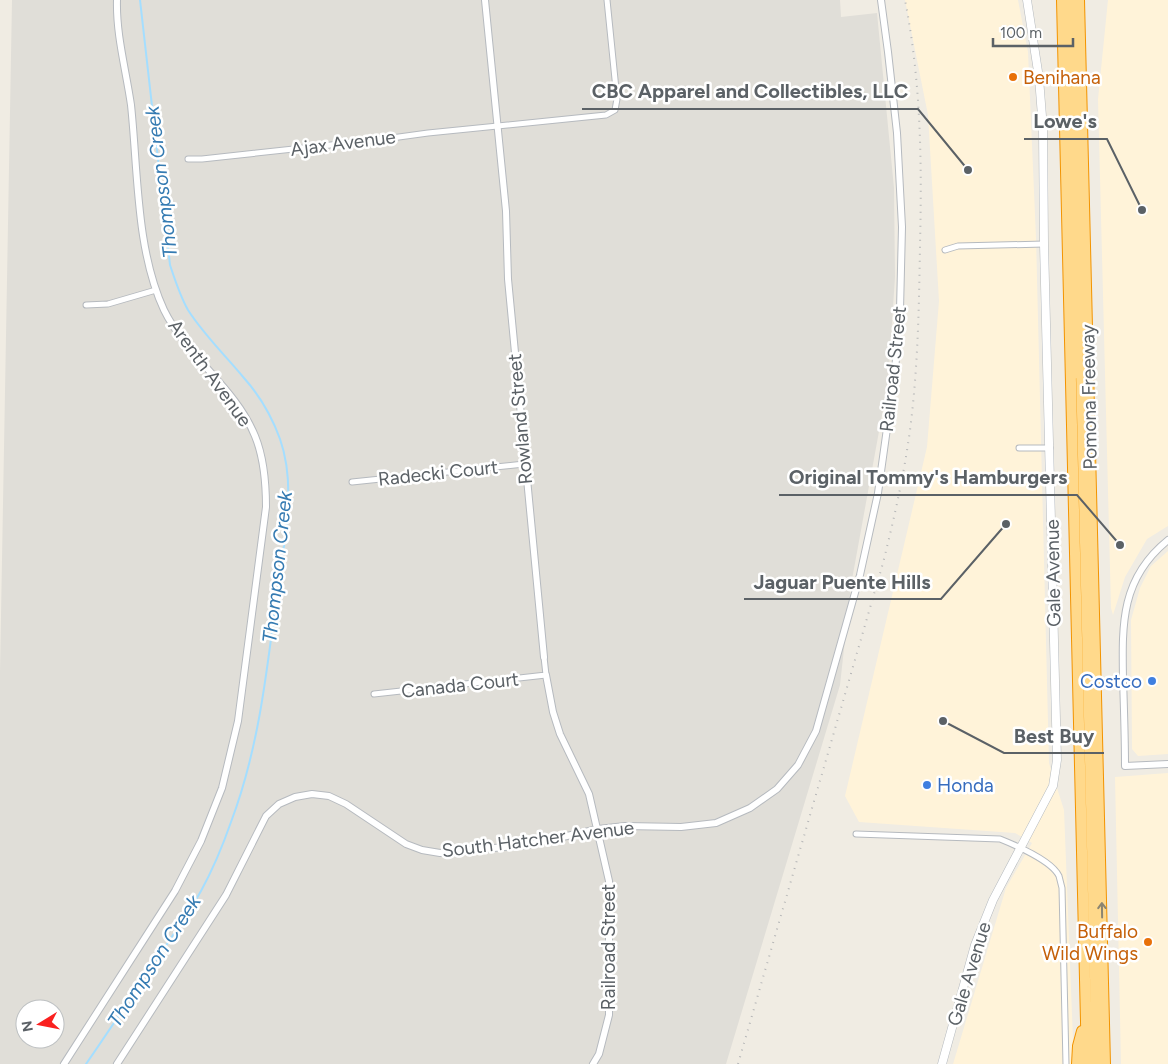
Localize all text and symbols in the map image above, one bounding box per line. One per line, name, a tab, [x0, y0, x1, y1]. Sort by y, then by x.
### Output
scale bar	[993, 15, 1073, 47]
text: 100 m	[1000, 24, 1042, 42]
place label: Benihana	[1023, 66, 1101, 89]
marker: Benihana	[1007, 71, 1019, 83]
callout: CBC Apparel and Collectibles, LLC	[582, 74, 918, 109]
text: CBC Apparel and Collectibles, LLC	[592, 79, 908, 103]
water label: Thompson Creek	[140, 104, 182, 259]
callout: Lowe's	[1024, 104, 1107, 139]
text: Lowe's	[1033, 109, 1097, 133]
street label: Ajax Avenue	[289, 125, 397, 161]
street label: Railroad Street	[875, 305, 911, 433]
street label: Arenth Avenue	[163, 315, 257, 431]
street label: Pomona Freeway	[1076, 324, 1102, 470]
street label: Rowland Street	[503, 353, 537, 485]
street label: Radecki Court	[377, 455, 499, 491]
callout: Original Tommy's Hamburgers	[779, 460, 1077, 495]
text: Original Tommy's Hamburgers	[789, 465, 1067, 489]
water label: Thompson Creek	[257, 489, 297, 644]
street label: Gale Avenue	[1041, 519, 1065, 627]
callout: Jaguar Puente Hills	[744, 564, 941, 599]
text: Jaguar Puente Hills	[754, 570, 931, 594]
street label: Canada Court	[400, 667, 520, 703]
place label: Costco	[1080, 670, 1142, 693]
marker: Costco	[1146, 675, 1158, 687]
callout: Best Buy	[1004, 718, 1104, 753]
text: Best Buy	[1014, 724, 1095, 748]
place label: Honda	[937, 774, 994, 797]
marker: Honda	[921, 779, 933, 791]
street label: South Hatcher Avenue	[441, 816, 635, 862]
street label: Railroad Street	[597, 884, 620, 1010]
water label: Thompson Creek	[102, 889, 206, 1032]
one-way arrow	[1097, 903, 1107, 919]
street label: Gale Avenue	[942, 919, 996, 1029]
place label: Buffalo Wild Wings	[1042, 920, 1138, 965]
marker: Buffalo Wild Wings	[1142, 936, 1154, 948]
north arrow	[15, 999, 65, 1049]
text: N	[18, 1019, 37, 1033]

